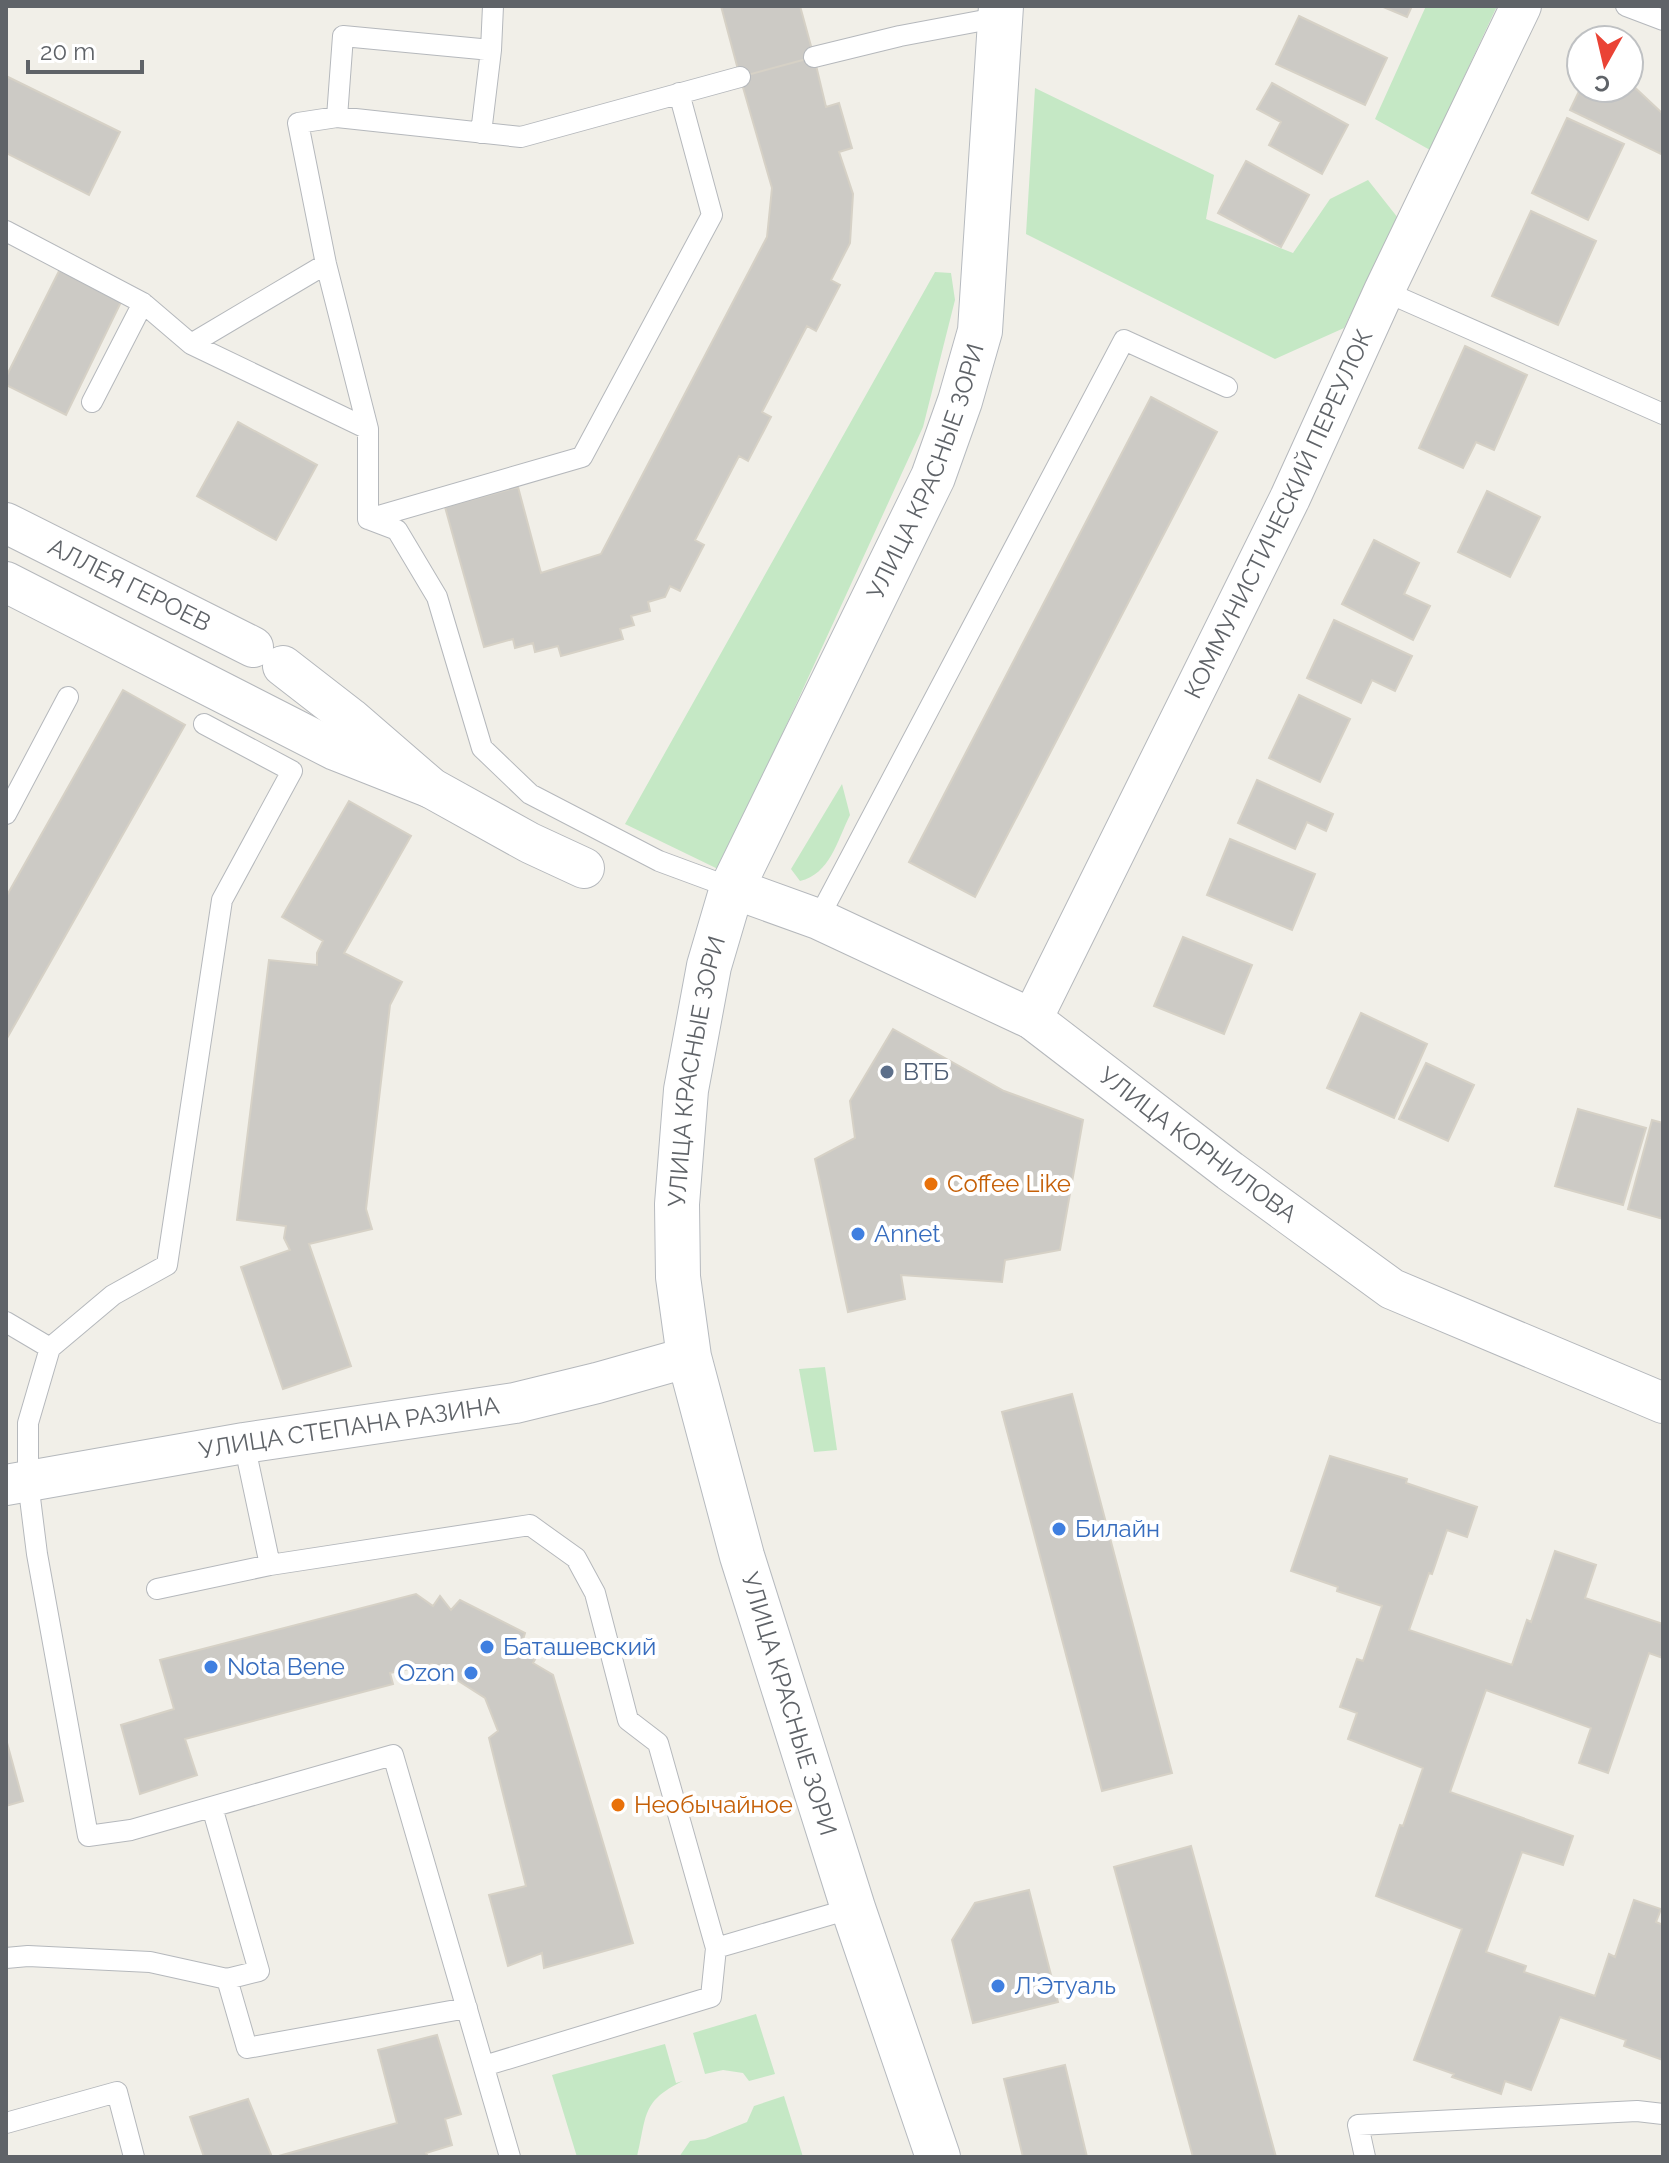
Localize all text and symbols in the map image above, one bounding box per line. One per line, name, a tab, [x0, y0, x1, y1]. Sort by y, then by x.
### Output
scale bar	[28, 24, 142, 74]
north arrow	[1565, 24, 1645, 104]
text: 20 m	[40, 37, 95, 66]
text: С	[1593, 70, 1611, 98]
street label: КОММУНИСТИЧЕСКИЙ ПЕРЕУЛОК	[1178, 325, 1379, 703]
street label: УЛИЦА КРАСНЫЕ ЗОРИ	[861, 340, 990, 604]
street label: АЛЛЕЯ ГЕРОЕВ	[44, 532, 216, 637]
street label: УЛИЦА КРАСНЫЕ ЗОРИ	[662, 932, 731, 1208]
place label: ВТБ	[903, 1057, 949, 1086]
street label: УЛИЦА КОРНИЛОВА	[1093, 1061, 1303, 1229]
marker: ВТБ	[878, 1063, 896, 1081]
place label: Coffee Like	[947, 1169, 1071, 1198]
marker: Coffee Like	[922, 1175, 940, 1193]
place label: Annet	[874, 1219, 940, 1248]
marker: Annet	[849, 1225, 867, 1243]
street label: УЛИЦА СТЕПАНА РАЗИНА	[197, 1390, 501, 1465]
place label: Билайн	[1075, 1514, 1160, 1543]
marker: Билайн	[1050, 1520, 1068, 1538]
street label: УЛИЦА КРАСНЫЕ ЗОРИ	[736, 1569, 843, 1839]
place label: Баташевский	[503, 1632, 656, 1661]
marker: Баташевский	[478, 1638, 496, 1656]
place label: Nota Bene	[227, 1652, 345, 1681]
marker: Nota Bene	[202, 1658, 220, 1676]
place label: Ozon	[397, 1658, 455, 1687]
marker: Ozon	[462, 1664, 480, 1682]
place label: Необычайное	[634, 1790, 793, 1819]
marker: Необычайное	[609, 1796, 627, 1814]
place label: Л'Этуаль	[1014, 1971, 1116, 2000]
marker: Л'Этуаль	[989, 1977, 1007, 1995]

